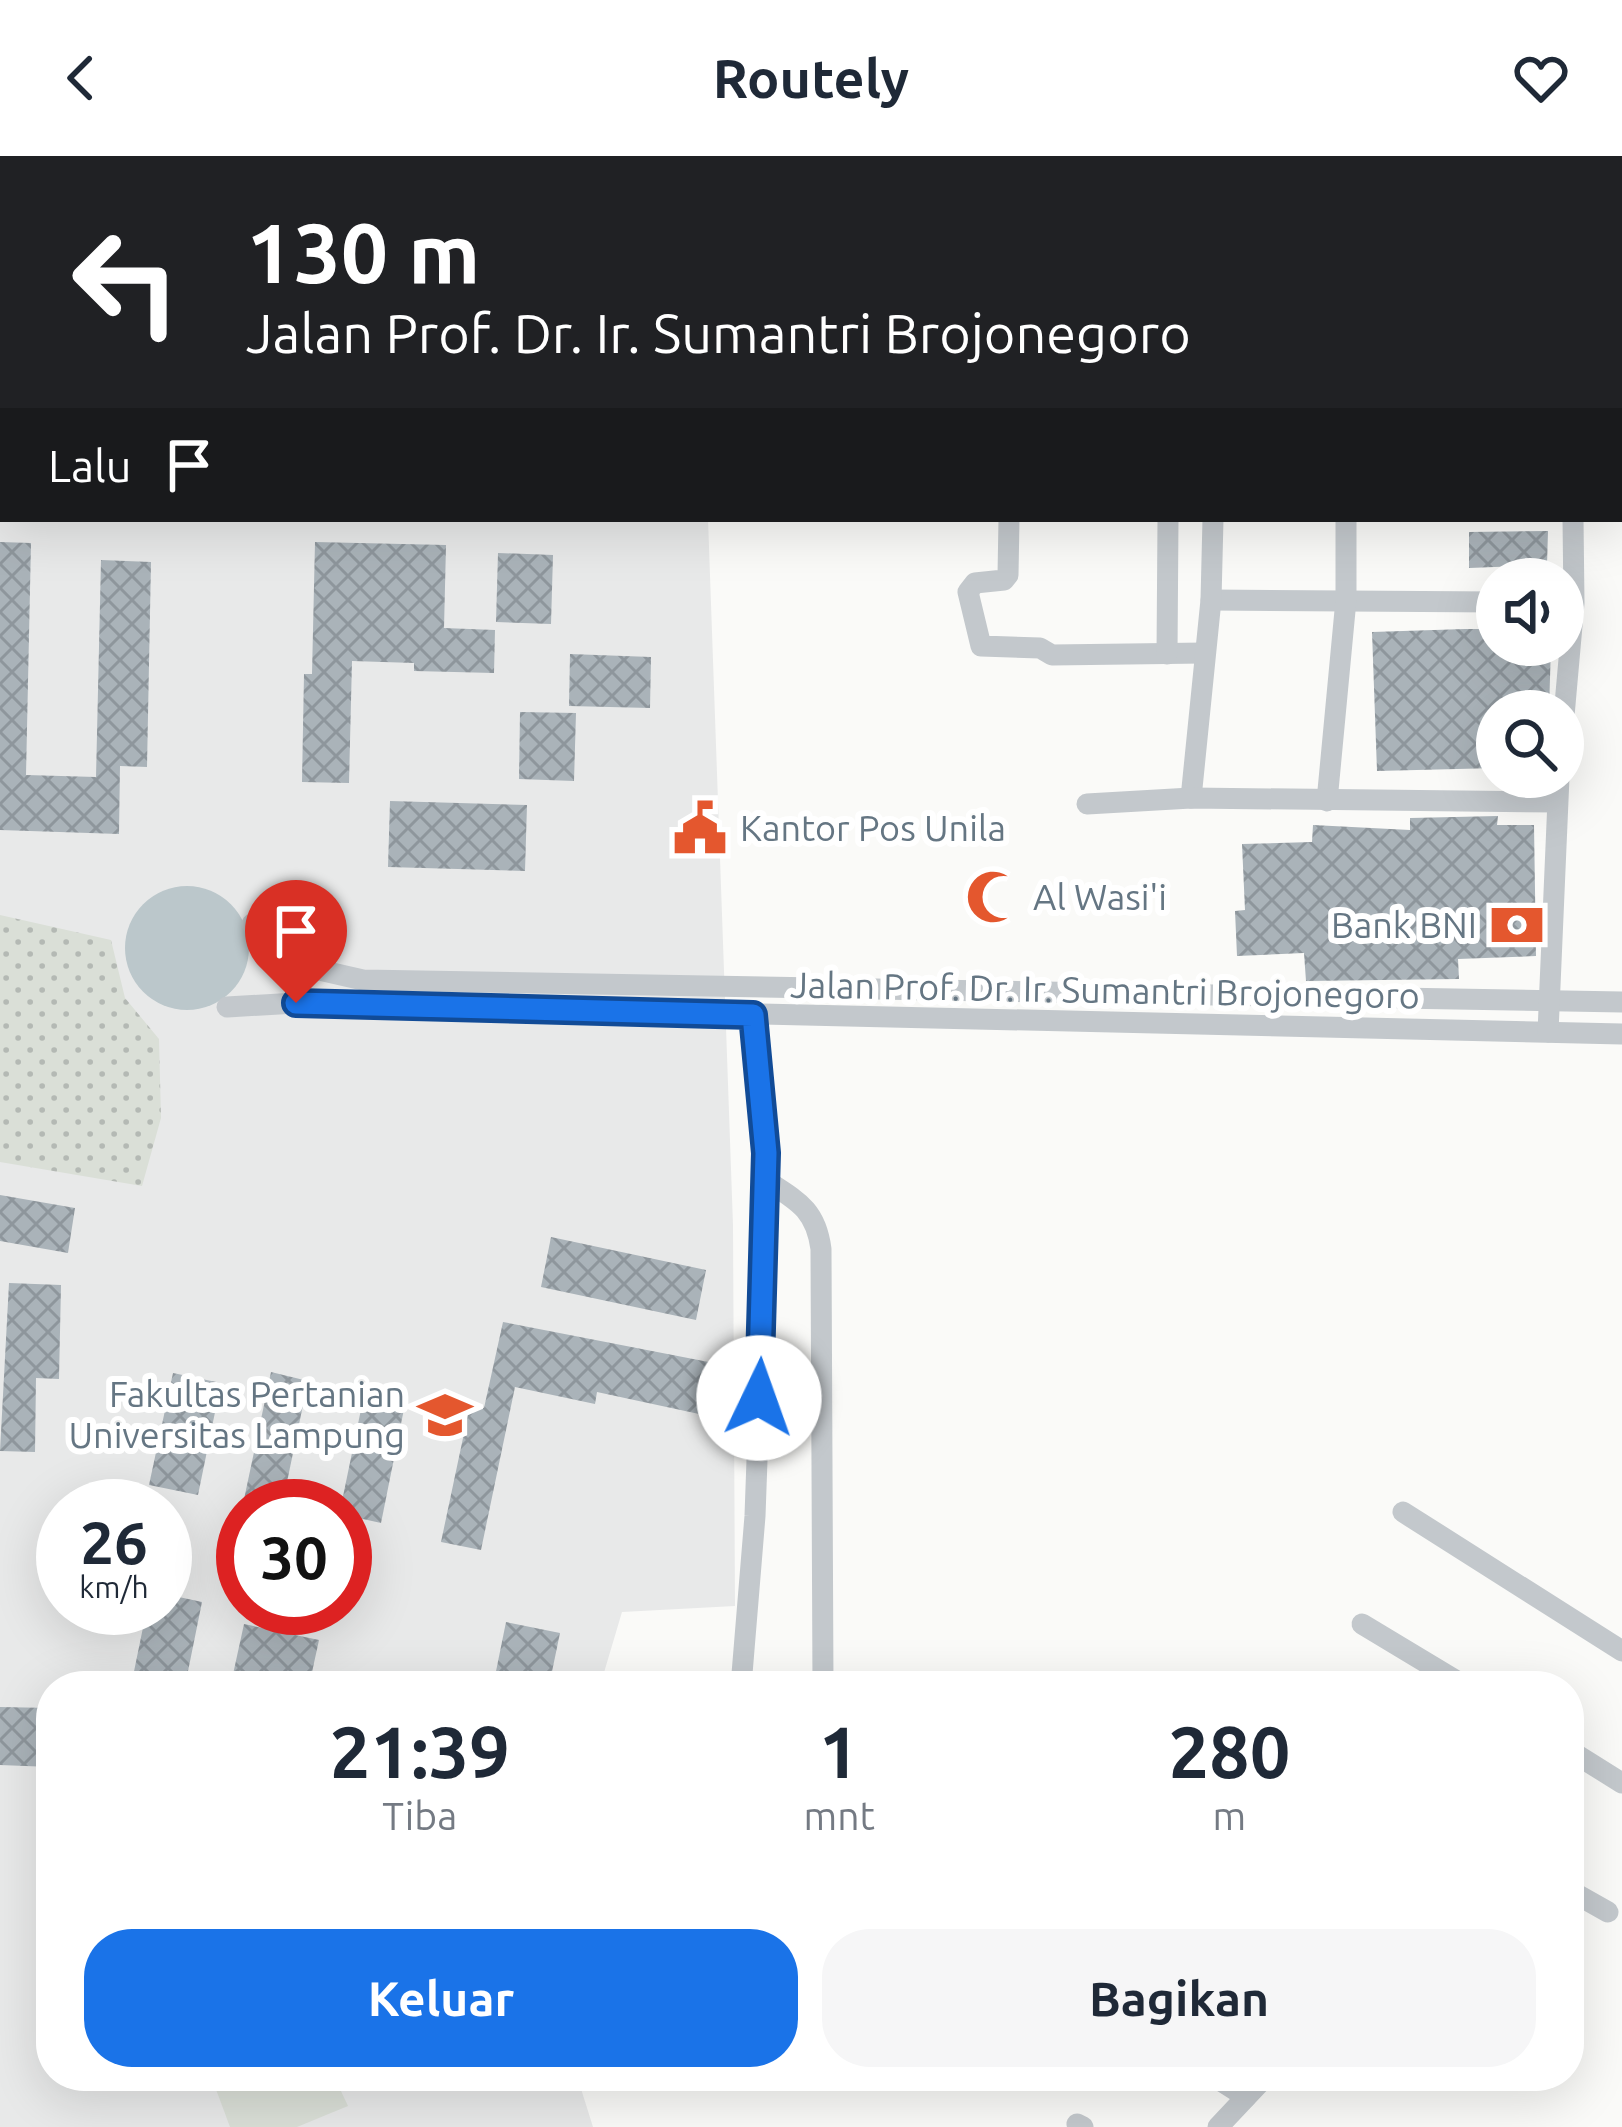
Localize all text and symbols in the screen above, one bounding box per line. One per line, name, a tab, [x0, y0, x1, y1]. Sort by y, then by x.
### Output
icon: back	[48, 45, 114, 111]
icon: heart	[1508, 45, 1574, 111]
text: Routely	[713, 48, 909, 108]
icon: left	[48, 204, 204, 360]
text: 130 m	[246, 205, 480, 299]
text: Jalan Prof. Dr. Ir. Sumantri Brojonegoro	[246, 303, 1191, 363]
icon: arrive	[156, 432, 222, 498]
text: Lalu	[48, 440, 132, 491]
map controls	[1476, 558, 1584, 798]
button: sound	[1476, 558, 1584, 666]
button: search	[1476, 690, 1584, 798]
public building icon: Kantor Pos Unila	[671, 799, 729, 857]
place label: Kantor Pos Unila	[740, 807, 1006, 848]
mosque icon: Al Wasi'i	[964, 868, 1022, 926]
place label: Al Wasi'i	[1033, 876, 1167, 917]
pin	[245, 880, 347, 1003]
bank icon: Bank BNI	[1488, 896, 1546, 954]
icon: arrive	[263, 898, 329, 964]
place label: Bank BNI	[1331, 904, 1477, 945]
street label: Jalan Prof. Dr. Ir. Sumantri Brojonegoro	[790, 964, 1420, 1015]
position arrow	[696, 1335, 822, 1461]
place label: Fakultas Pertanian Universitas Lampung	[69, 1373, 405, 1455]
school or university icon: Fakultas Pertanian Universitas Lampung	[416, 1386, 474, 1444]
speed limit sign: 30	[216, 1479, 372, 1635]
text: 26	[80, 1508, 148, 1575]
text: km/h	[79, 1570, 149, 1604]
text: 21:39	[330, 1711, 510, 1792]
text: 1	[819, 1711, 859, 1792]
text: 280	[1168, 1711, 1290, 1792]
text: Tiba	[382, 1794, 457, 1837]
text: mnt	[804, 1794, 875, 1837]
text: m	[1213, 1794, 1246, 1837]
button: Keluar	[84, 1929, 798, 2067]
button: Bagikan	[822, 1929, 1536, 2067]

